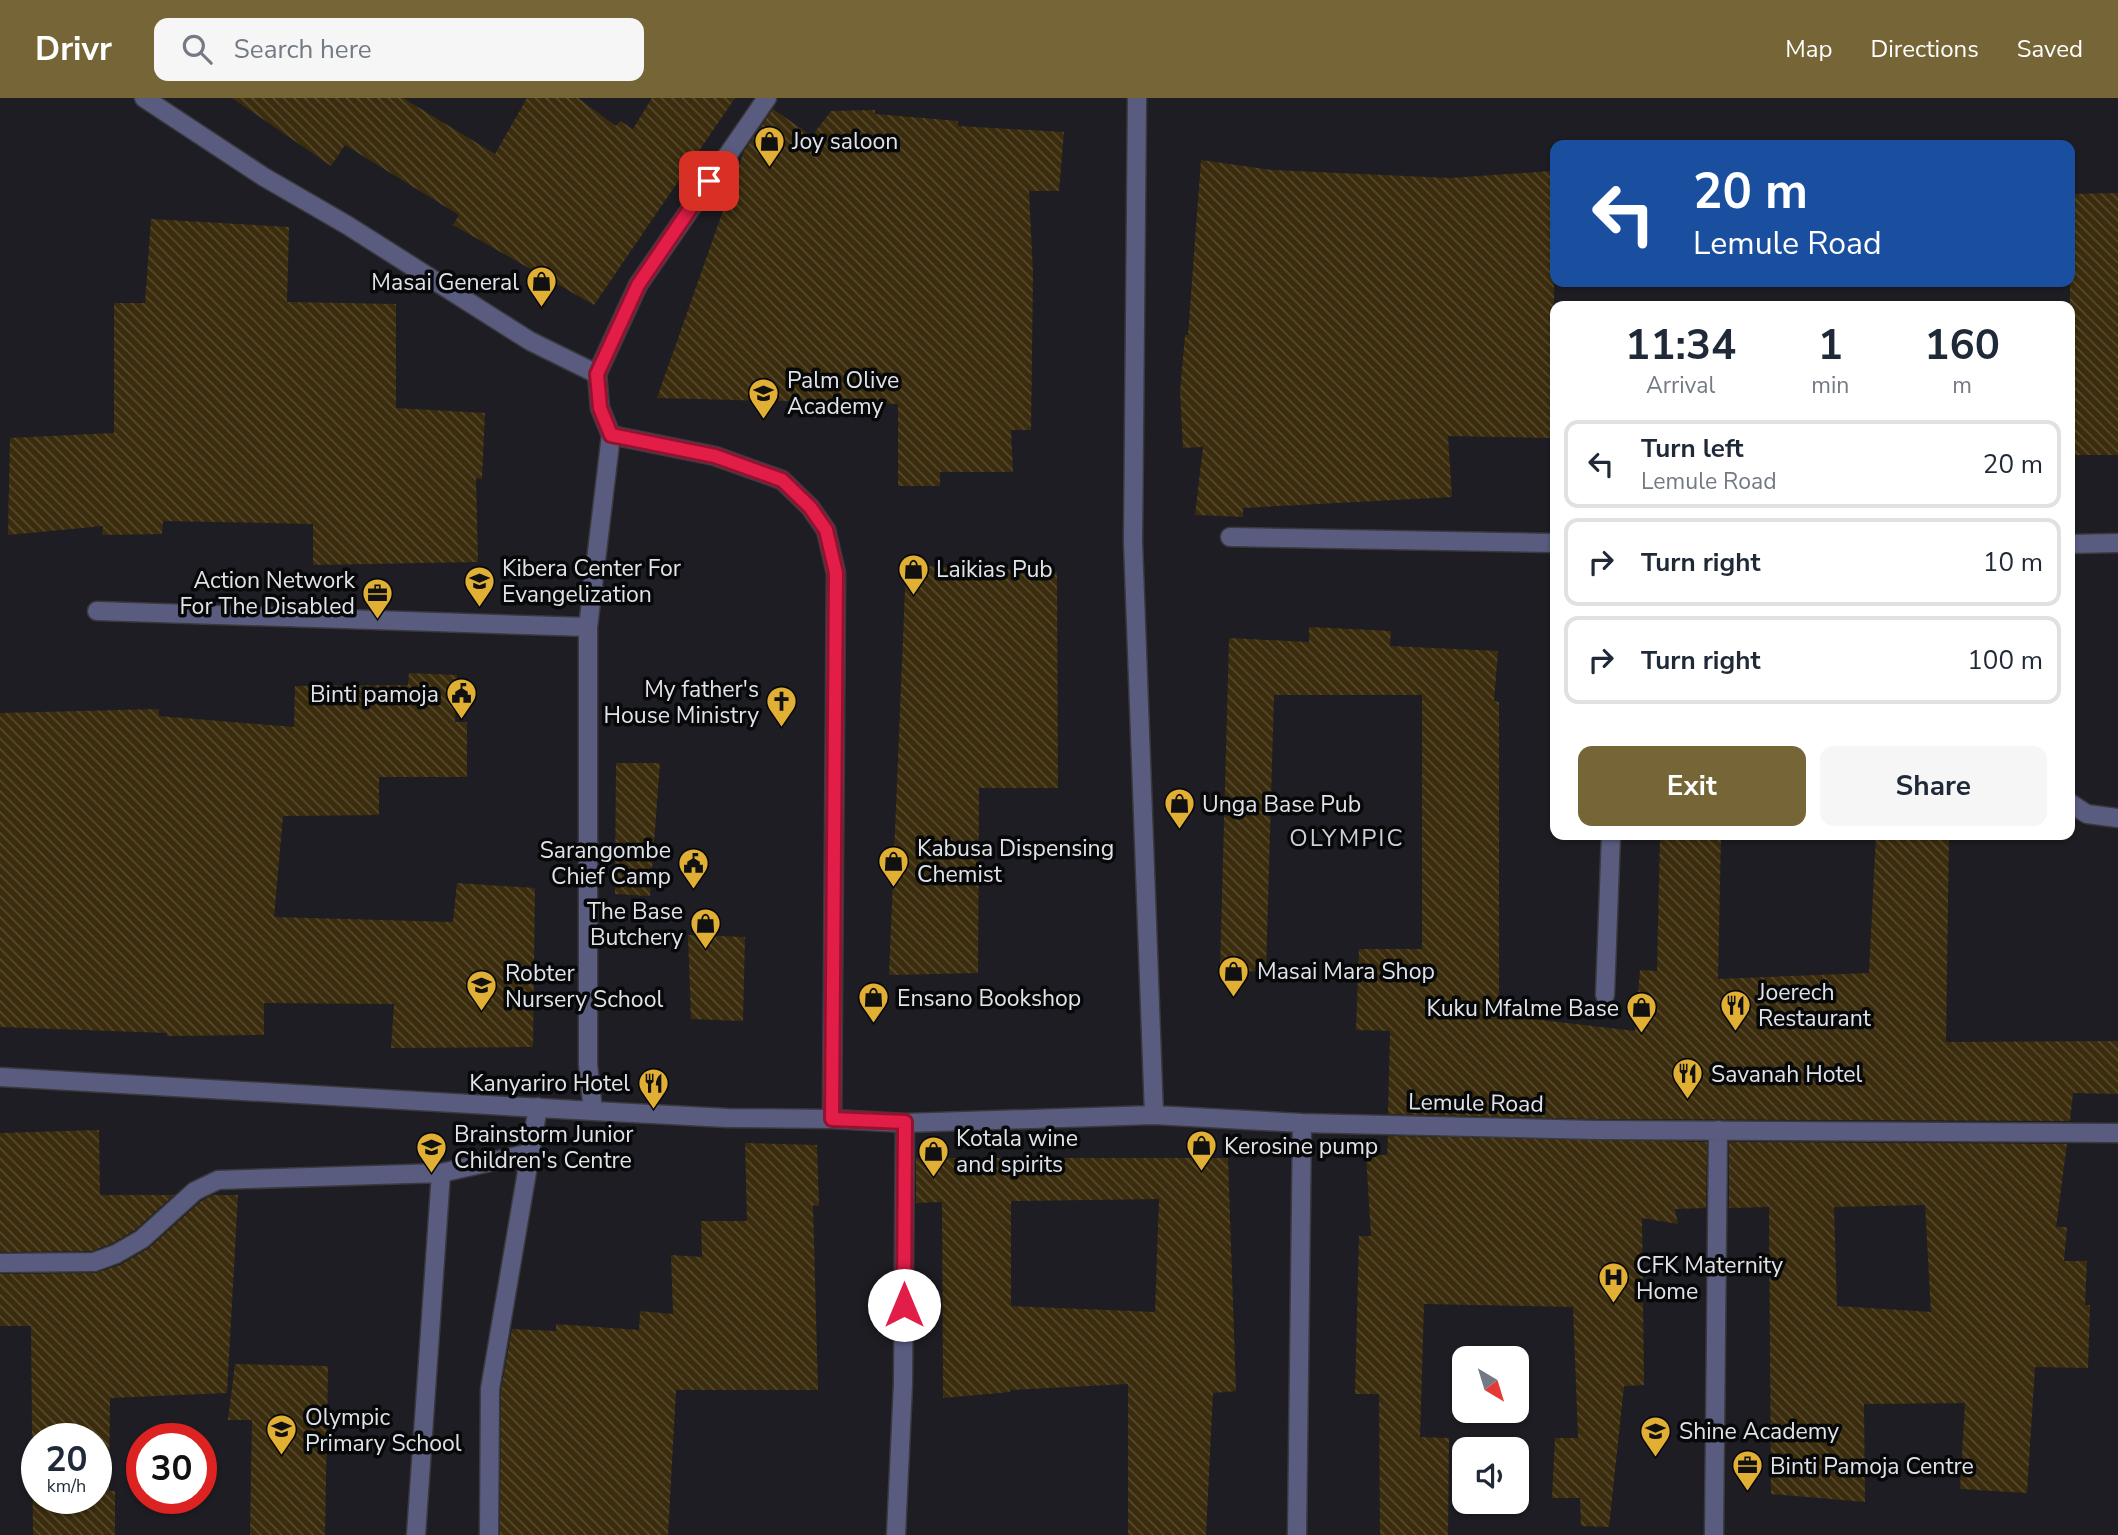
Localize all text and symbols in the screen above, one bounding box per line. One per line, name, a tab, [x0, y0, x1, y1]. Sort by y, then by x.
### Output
search box	[154, 18, 644, 81]
text: Drivr	[35, 27, 112, 72]
icon: search	[178, 30, 216, 68]
text: Search here	[234, 32, 372, 67]
text: Map	[1785, 33, 1832, 65]
text: Directions	[1870, 33, 1979, 65]
text: Saved	[2017, 33, 2083, 65]
shop icon: Joy saloon	[752, 124, 786, 168]
place label: Joy saloon	[791, 126, 898, 157]
pin	[679, 151, 739, 211]
text: 20 m	[1693, 158, 1808, 225]
icon: arrive	[690, 162, 728, 200]
icon: left	[1578, 168, 1669, 259]
text: Lemule Road	[1693, 222, 1882, 265]
shop icon: Masai General	[525, 265, 559, 309]
place label: Masai General	[371, 267, 519, 298]
text: 11:34	[1625, 317, 1736, 374]
text: 1	[1818, 317, 1843, 374]
text: 160	[1924, 317, 2000, 374]
place label: Palm Olive Academy	[787, 365, 899, 422]
text: Arrival	[1646, 370, 1715, 401]
text: min	[1811, 370, 1849, 401]
text: m	[1952, 370, 1972, 401]
school or university icon: Palm Olive Academy	[747, 376, 781, 420]
text: Turn left	[1641, 431, 1744, 466]
icon: left	[1582, 445, 1620, 483]
text: 20 m	[1983, 447, 2043, 482]
text: Lemule Road	[1641, 466, 1777, 497]
icon: right	[1582, 543, 1620, 581]
text: Turn right	[1641, 545, 1760, 580]
text: 10 m	[1983, 545, 2043, 580]
shop icon: Laikias Pub	[896, 552, 930, 596]
place label: Kibera Center For Evangelization	[502, 553, 682, 610]
place label: Laikias Pub	[936, 554, 1053, 585]
school or university icon: Kibera Center For Evangelization	[462, 564, 496, 608]
place label: Action Network For The Disabled	[179, 565, 355, 622]
office icon: Action Network For The Disabled	[361, 576, 395, 620]
icon: right	[1582, 641, 1620, 679]
text: Turn right	[1641, 643, 1760, 678]
text: 100 m	[1967, 643, 2043, 678]
place label: My father's House Ministry	[603, 674, 759, 731]
public building icon: Binti pamoja	[445, 677, 479, 721]
place label: Binti pamoja	[310, 679, 439, 710]
church icon: My father's House Ministry	[765, 685, 799, 729]
button: Exit	[1578, 746, 1806, 826]
button: Share	[1820, 746, 2047, 826]
shop icon: Unga Base Pub	[1162, 787, 1196, 831]
place label: Unga Base Pub	[1202, 789, 1361, 820]
district label: OLYMPIC	[1289, 822, 1405, 854]
place label: Kabusa Dispensing Chemist	[917, 833, 1114, 890]
place label: Sarangombe Chief Camp	[540, 835, 671, 892]
shop icon: Kabusa Dispensing Chemist	[877, 844, 911, 888]
public building icon: Sarangombe Chief Camp	[677, 846, 711, 890]
place label: The Base Butchery	[587, 896, 683, 953]
shop icon: The Base Butchery	[689, 907, 723, 951]
shop icon: Masai Mara Shop	[1217, 954, 1251, 998]
place label: Masai Mara Shop	[1257, 956, 1435, 987]
place label: Robter Nursery School	[505, 958, 663, 1015]
school or university icon: Robter Nursery School	[465, 969, 499, 1013]
place label: Joerech Restaurant	[1757, 977, 1872, 1034]
shop icon: Ensano Bookshop	[857, 981, 891, 1025]
place label: Ensano Bookshop	[897, 983, 1081, 1014]
restaurant icon: Joerech Restaurant	[1718, 988, 1752, 1032]
shop icon: Kuku Mfalme Base	[1625, 991, 1659, 1035]
place label: Kuku Mfalme Base	[1427, 993, 1619, 1024]
restaurant icon: Savanah Hotel	[1671, 1057, 1705, 1101]
place label: Savanah Hotel	[1711, 1059, 1863, 1090]
restaurant icon: Kanyariro Hotel	[636, 1066, 670, 1110]
place label: Kanyariro Hotel	[469, 1068, 630, 1099]
street label: Lemule Road	[1408, 1086, 1544, 1120]
place label: Brainstorm Junior Children's Centre	[454, 1119, 634, 1176]
place label: Kotala wine and spirits	[956, 1123, 1078, 1180]
shop icon: Kerosine pump	[1184, 1129, 1218, 1173]
school or university icon: Brainstorm Junior Children's Centre	[414, 1130, 448, 1174]
place label: Kerosine pump	[1224, 1131, 1378, 1162]
shop icon: Kotala wine and spirits	[916, 1134, 950, 1178]
place label: CFK Maternity Home	[1636, 1250, 1783, 1307]
hospital icon: CFK Maternity Home	[1596, 1261, 1630, 1305]
position arrow	[867, 1268, 941, 1342]
north arrow	[1452, 1346, 1530, 1423]
map controls	[1452, 1346, 1529, 1514]
place label: Olympic Primary School	[305, 1402, 462, 1459]
school or university icon: Olympic Primary School	[265, 1413, 299, 1457]
school or university icon: Shine Academy	[1639, 1414, 1673, 1458]
place label: Shine Academy	[1679, 1416, 1839, 1447]
speed limit sign: 30	[126, 1423, 217, 1514]
text: 20	[45, 1436, 88, 1483]
button: sound	[1452, 1437, 1529, 1514]
office icon: Binti Pamoja Centre	[1730, 1449, 1764, 1493]
place label: Binti Pamoja Centre	[1770, 1451, 1974, 1482]
text: km/h	[47, 1474, 86, 1498]

